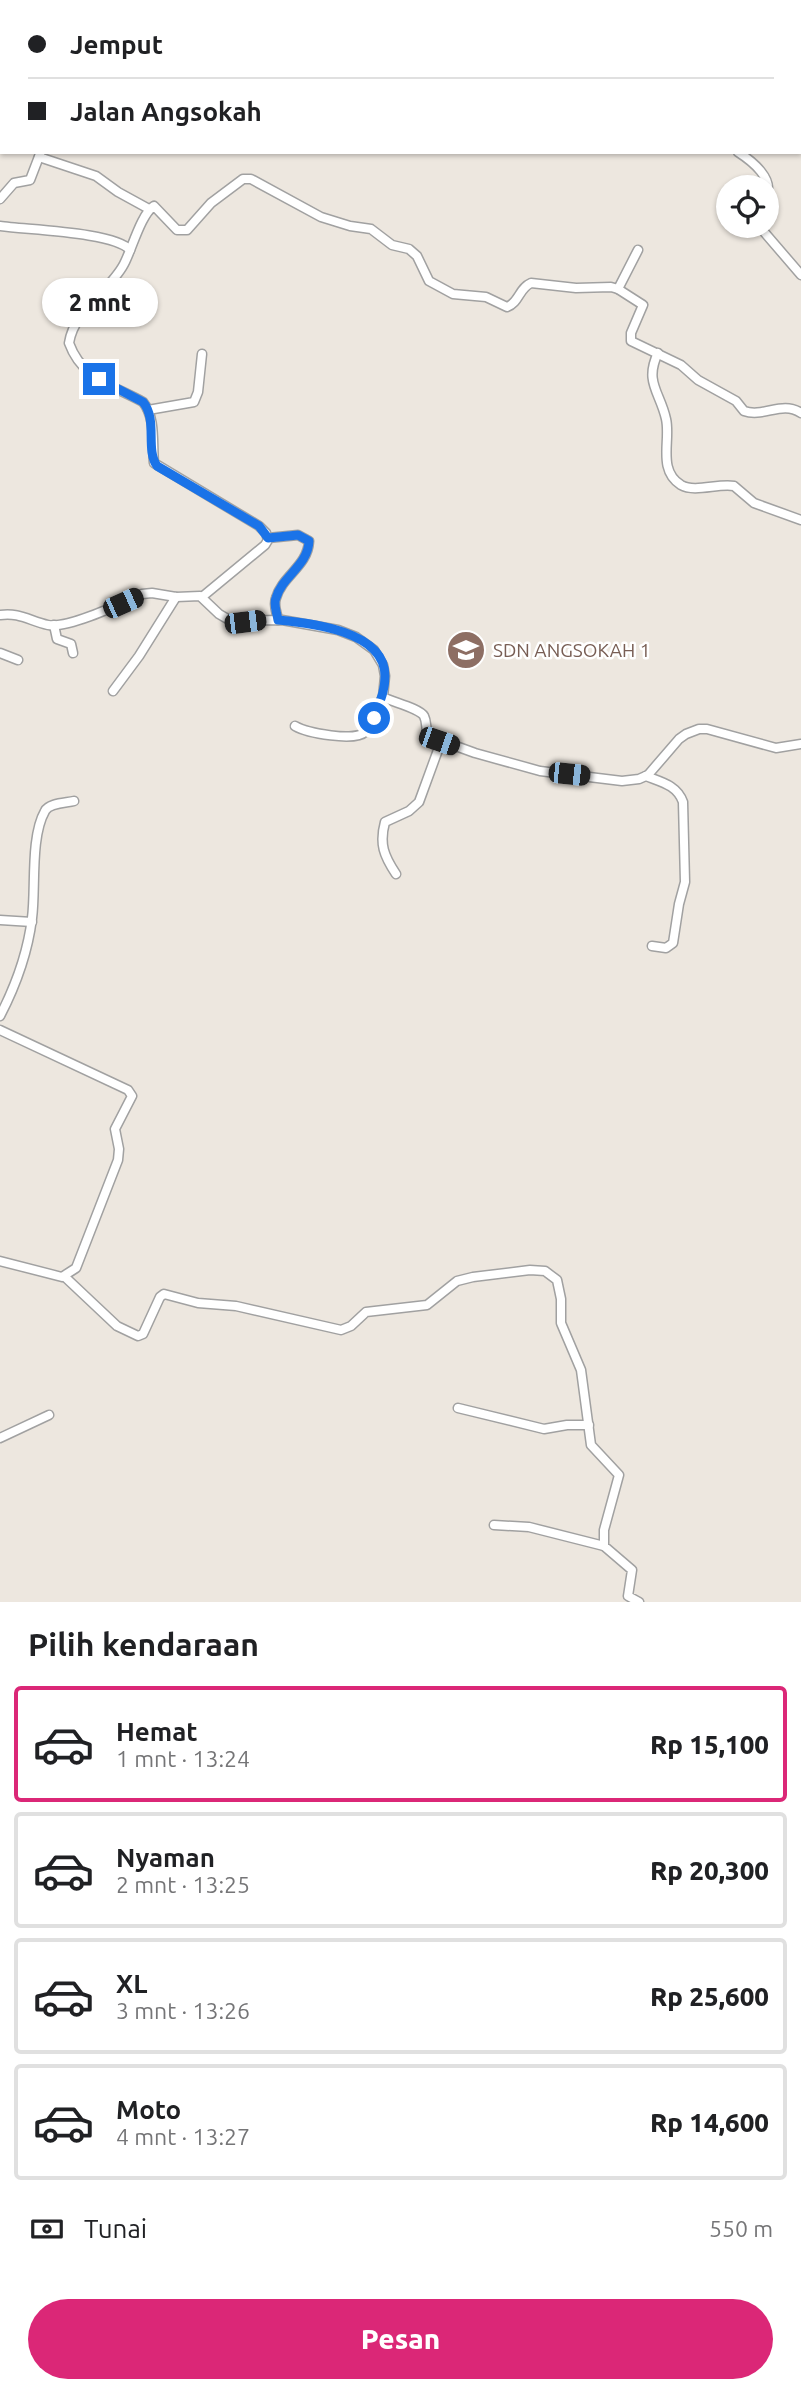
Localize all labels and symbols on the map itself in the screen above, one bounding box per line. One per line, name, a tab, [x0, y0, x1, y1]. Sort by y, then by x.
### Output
callout: 2 mnt	[41, 278, 157, 326]
route end	[83, 363, 115, 395]
car	[100, 585, 147, 621]
car	[223, 609, 268, 635]
school or university icon: SDN ANGSOKAH 1	[445, 629, 487, 671]
place label: SDN ANGSOKAH 1	[493, 639, 650, 661]
route start	[358, 702, 390, 734]
car	[416, 724, 463, 758]
car	[548, 761, 591, 787]

